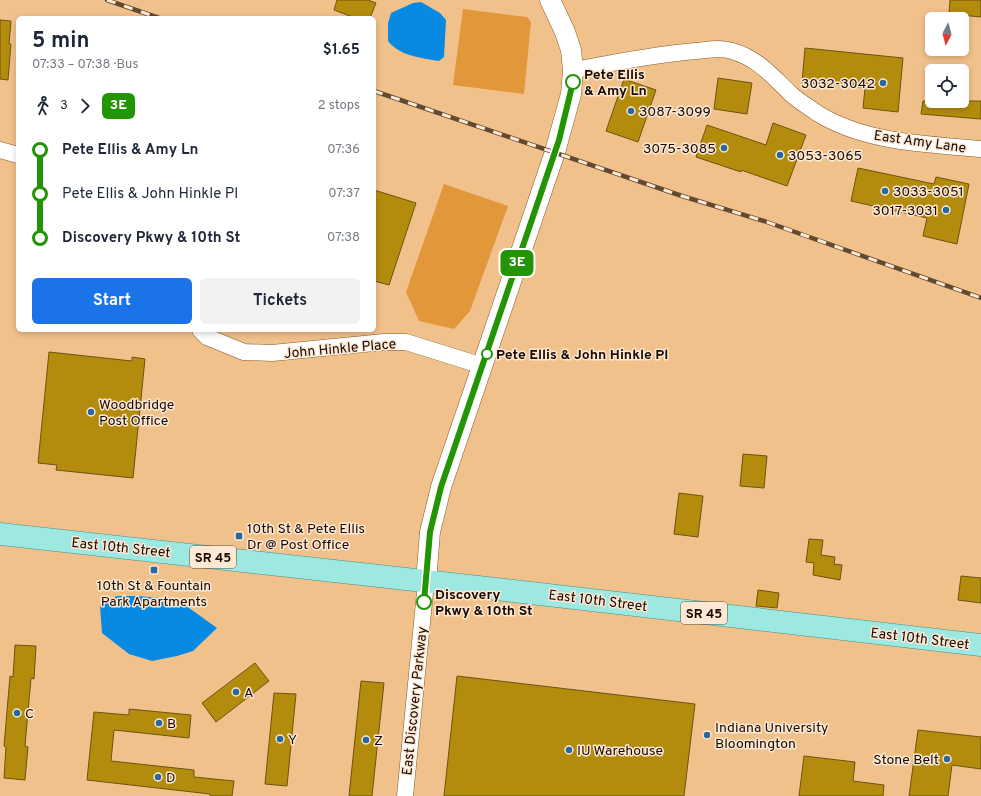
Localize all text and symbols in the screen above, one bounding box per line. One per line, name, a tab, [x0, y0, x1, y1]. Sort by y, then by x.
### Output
north arrow	[925, 12, 969, 56]
map controls	[925, 12, 969, 108]
text: 5 min	[32, 28, 89, 55]
text: $1.65	[323, 41, 360, 60]
text: 07:33 – 07:38 · Bus	[32, 57, 139, 73]
button: locate	[925, 64, 969, 108]
place label: Pete Ellis & Amy Ln	[584, 67, 647, 100]
marker: Pete Ellis & Amy Ln	[565, 74, 581, 90]
place label: 3032-3042	[801, 76, 875, 93]
marker: 3032-3042	[878, 78, 888, 88]
icon: walk	[32, 95, 54, 117]
icon: forward	[74, 95, 96, 117]
text: 3E	[110, 97, 127, 114]
text: 3	[60, 98, 68, 114]
text: 2 stops	[318, 98, 360, 114]
place label: 3087-3099	[639, 104, 711, 121]
marker: 3087-3099	[626, 106, 636, 116]
street label: East Amy Lane	[872, 128, 967, 157]
text: Pete Ellis & Amy Ln	[62, 141, 198, 160]
place label: 3075-3085	[643, 141, 716, 158]
text: 07:36	[327, 142, 360, 158]
marker: 3075-3085	[719, 143, 729, 153]
place label: 3053-3065	[788, 148, 862, 165]
marker: 3053-3065	[775, 150, 785, 160]
place label: 3033-3051	[893, 184, 964, 201]
text: Pete Ellis & John Hinkle Pl	[62, 185, 238, 204]
text: 07:37	[328, 186, 360, 202]
marker: 3033-3051	[880, 186, 890, 196]
place label: 3017-3031	[872, 203, 938, 220]
marker: 3017-3031	[941, 205, 951, 215]
text: Discovery Pkwy & 10th St	[62, 229, 240, 248]
text: 07:38	[327, 230, 360, 246]
line badge: 3E	[499, 250, 535, 276]
text: 3E	[508, 254, 526, 271]
button: Start	[32, 278, 192, 324]
button: Tickets	[200, 278, 360, 324]
street label: John Hinkle Place	[283, 336, 397, 363]
place label: Pete Ellis & John Hinkle Pl	[496, 347, 668, 364]
marker: Pete Ellis & John Hinkle Pl	[481, 348, 493, 360]
place label: Woodbridge Post Office	[99, 397, 174, 430]
marker: Woodbridge Post Office	[86, 407, 96, 417]
place label: 10th St & Pete Ellis Dr @ Post Office	[247, 521, 365, 554]
marker: 10th St & Pete Ellis Dr @ Post Office	[234, 531, 244, 541]
street label: East 10th Street	[70, 535, 171, 562]
road number: SR 45	[190, 546, 236, 568]
marker: 10th St & Fountain Park Apartments	[149, 565, 159, 575]
place label: 10th St & Fountain Park Apartments	[97, 578, 211, 611]
place label: Discovery Pkwy & 10th St	[435, 587, 533, 620]
street label: East 10th Street	[547, 587, 648, 616]
marker: Discovery Pkwy & 10th St	[416, 594, 432, 610]
road number: SR 45	[681, 602, 727, 624]
street label: East 10th Street	[869, 625, 970, 654]
street label: East Discovery Parkway	[399, 626, 432, 776]
place label: A	[244, 685, 254, 702]
marker: A	[231, 687, 241, 697]
place label: C	[25, 706, 34, 723]
marker: C	[12, 708, 22, 718]
place label: B	[167, 716, 176, 733]
marker: B	[154, 718, 164, 728]
place label: Indiana University Bloomington	[715, 720, 828, 753]
marker: Indiana University Bloomington	[702, 730, 712, 740]
place label: Y	[288, 732, 297, 749]
place label: Z	[374, 733, 383, 750]
marker: Y	[275, 734, 285, 744]
marker: Z	[361, 735, 371, 745]
place label: IU Warehouse	[577, 743, 663, 760]
marker: IU Warehouse	[564, 745, 574, 755]
place label: Stone Belt	[873, 752, 939, 769]
marker: Stone Belt	[942, 754, 952, 764]
place label: D	[166, 770, 176, 787]
marker: D	[153, 772, 163, 782]

